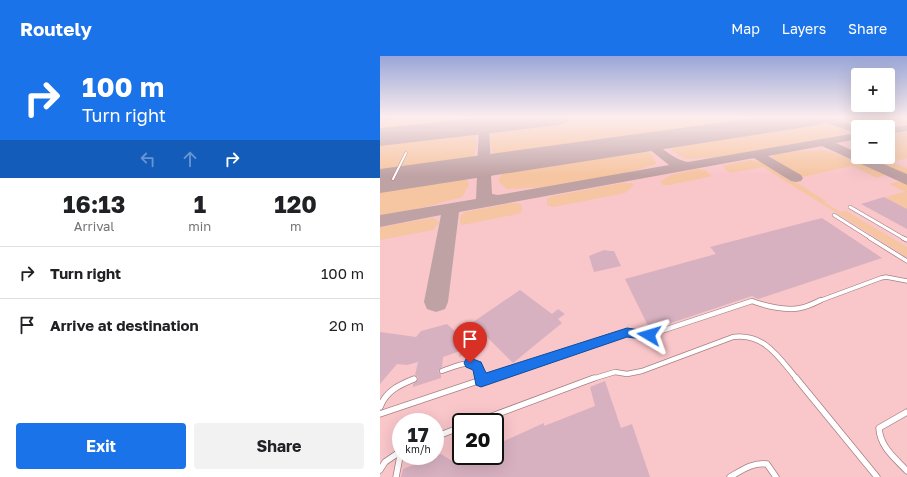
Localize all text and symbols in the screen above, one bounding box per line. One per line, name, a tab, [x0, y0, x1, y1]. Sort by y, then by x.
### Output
text: Routely	[20, 17, 92, 40]
text: Map	[731, 20, 760, 37]
text: Layers	[782, 20, 826, 37]
text: Share	[848, 20, 887, 37]
map controls	[851, 68, 895, 164]
button: +	[851, 68, 895, 112]
text: 100 m	[82, 70, 164, 103]
icon: right	[16, 72, 68, 124]
text: Turn right	[82, 104, 166, 126]
button: −	[851, 120, 895, 164]
icon: left	[137, 148, 159, 170]
icon: ahead	[179, 148, 201, 170]
icon: right	[221, 148, 243, 170]
text: 16:13	[63, 189, 125, 218]
text: 1	[194, 189, 206, 218]
text: 120	[274, 189, 317, 218]
text: Arrival	[74, 218, 115, 234]
text: min	[188, 218, 211, 234]
text: m	[290, 218, 301, 234]
icon: right	[16, 262, 38, 284]
text: Turn right	[50, 264, 121, 282]
text: 100 m	[321, 264, 364, 282]
icon: arrive	[16, 314, 38, 336]
position arrow	[628, 314, 670, 356]
text: Arrive at destination	[50, 316, 199, 334]
text: 20 m	[329, 316, 364, 334]
pin	[453, 322, 487, 363]
icon: arrive	[459, 328, 481, 350]
speed limit sign: 20	[452, 413, 504, 465]
text: 17	[407, 422, 429, 446]
button: Exit	[16, 423, 186, 469]
button: Share	[194, 423, 364, 469]
text: km/h	[405, 443, 431, 455]

